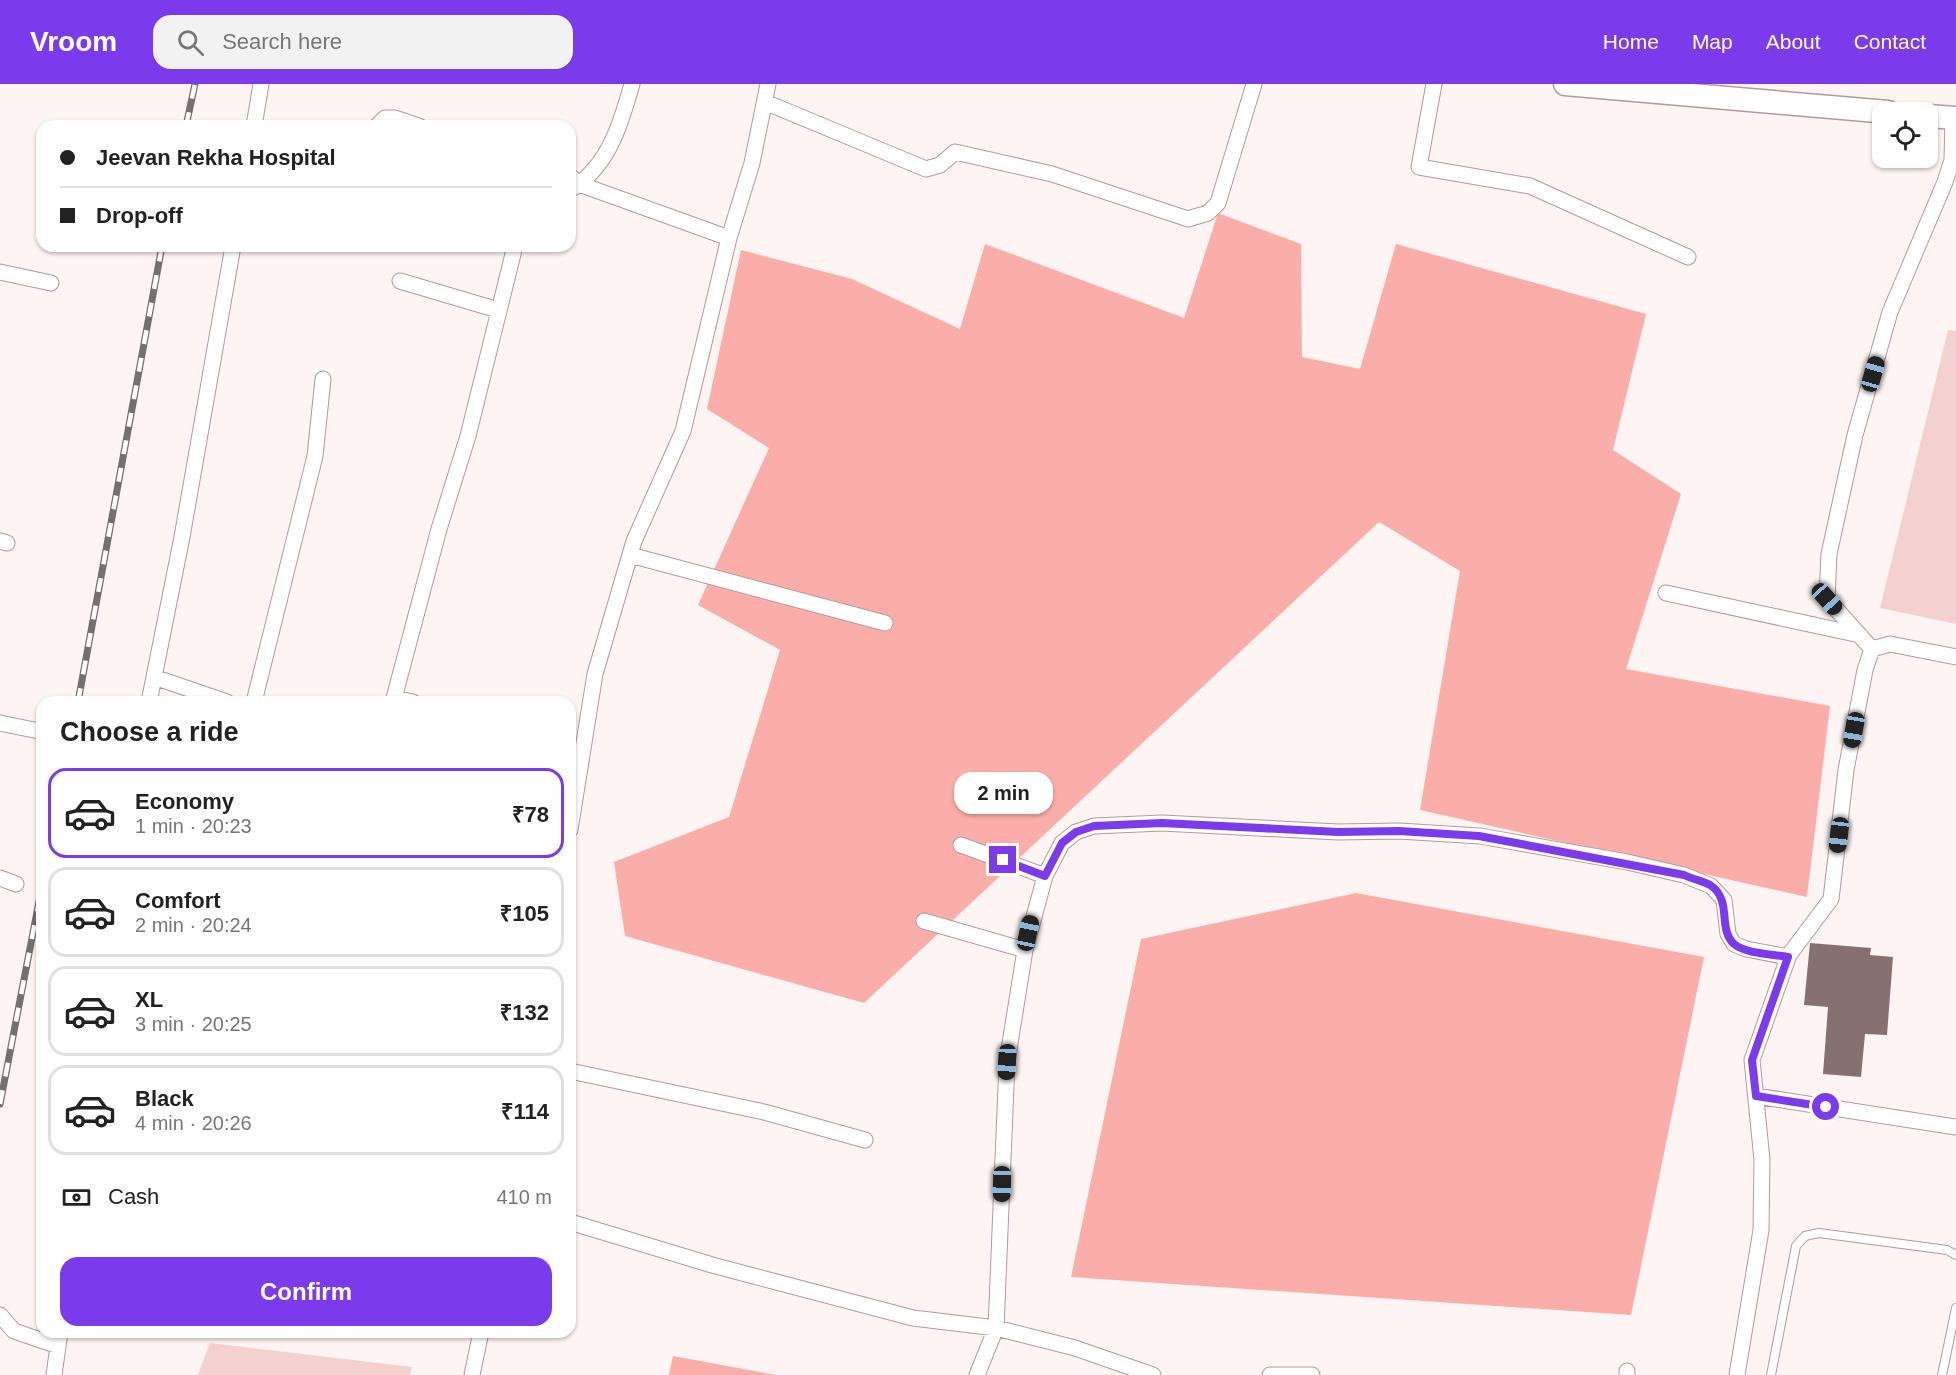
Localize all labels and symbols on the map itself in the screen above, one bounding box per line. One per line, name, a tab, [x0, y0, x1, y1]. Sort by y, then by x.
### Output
car	[1859, 354, 1887, 394]
car	[1808, 580, 1846, 618]
car	[1842, 711, 1866, 749]
callout: 2 min	[954, 773, 1052, 815]
car	[1828, 816, 1850, 854]
route end	[989, 846, 1016, 873]
car	[1015, 914, 1041, 952]
car	[997, 1044, 1017, 1080]
route start	[1812, 1093, 1839, 1120]
car	[993, 1166, 1011, 1202]

